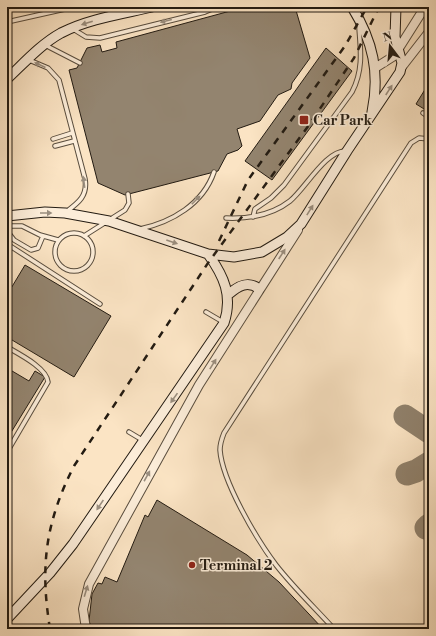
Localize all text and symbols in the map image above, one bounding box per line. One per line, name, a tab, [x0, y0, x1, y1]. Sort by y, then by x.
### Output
one-way arrow	[160, 19, 172, 25]
one-way arrow	[80, 20, 92, 26]
north arrow	[370, 26, 410, 66]
text: N	[381, 29, 394, 45]
one-way arrow	[34, 62, 46, 68]
one-way arrow	[385, 84, 393, 95]
place label: Car Park	[313, 112, 372, 130]
marker: Car Park	[298, 114, 310, 126]
one-way arrow	[81, 176, 88, 188]
one-way arrow	[191, 195, 201, 205]
one-way arrow	[306, 205, 314, 215]
one-way arrow	[40, 210, 53, 216]
one-way arrow	[166, 239, 178, 245]
one-way arrow	[279, 248, 286, 260]
one-way arrow	[209, 358, 216, 370]
one-way arrow	[170, 393, 178, 403]
one-way arrow	[144, 470, 151, 482]
one-way arrow	[96, 500, 104, 510]
place label: Terminal 2	[200, 557, 273, 575]
marker: Terminal 2	[187, 560, 197, 570]
one-way arrow	[84, 584, 90, 596]

